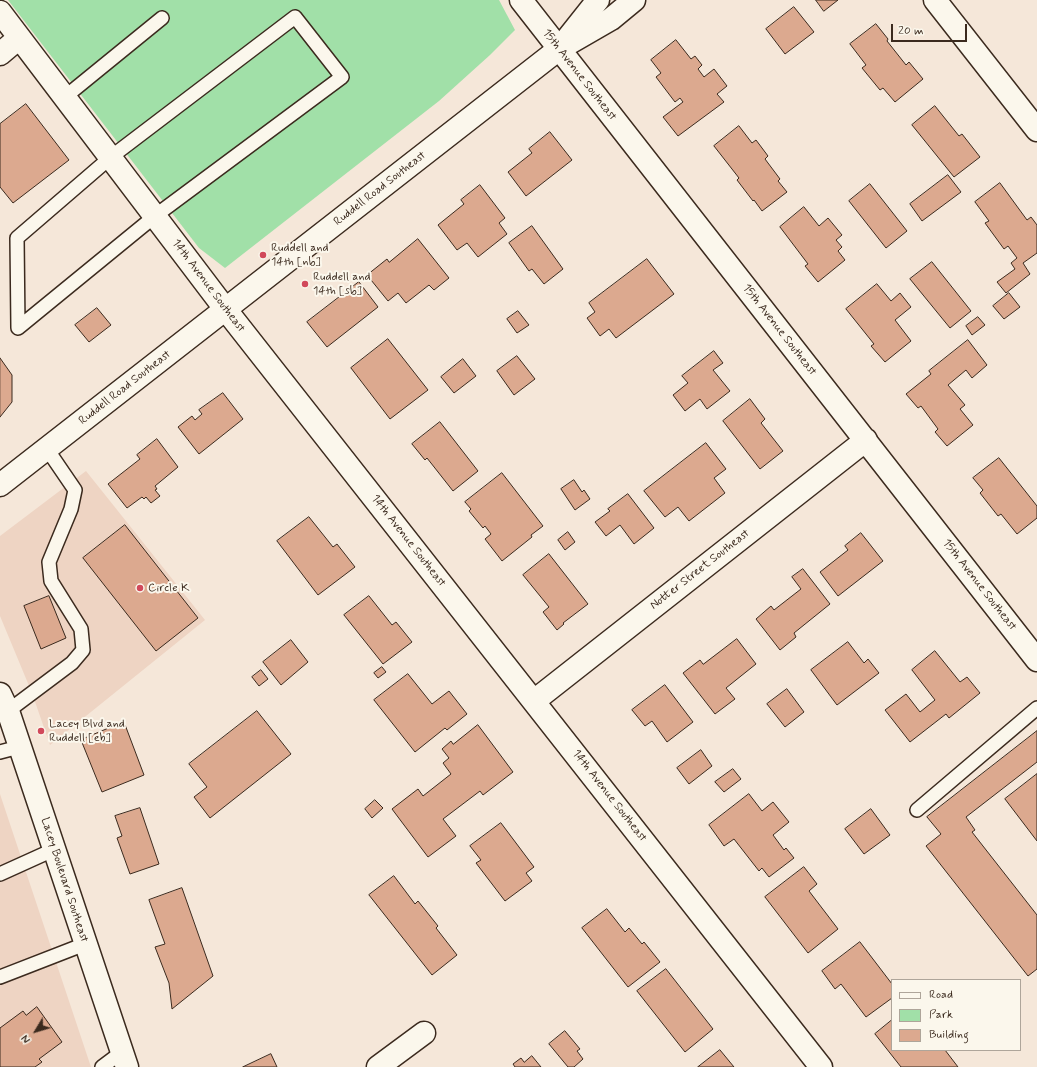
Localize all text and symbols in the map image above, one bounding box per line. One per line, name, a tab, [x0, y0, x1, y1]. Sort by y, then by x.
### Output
scale bar	[893, 16, 969, 42]
text: 20 m	[898, 23, 924, 39]
street label: 15th Avenue Southeast	[539, 26, 619, 124]
street label: Ruddell Road Southeast	[331, 149, 429, 229]
street label: 14th Avenue Southeast	[168, 237, 248, 335]
place label: Ruddell and 14th [nb]	[271, 241, 329, 269]
marker: Ruddell and 14th [nb]	[258, 250, 268, 260]
place label: Ruddell and 14th [sb]	[313, 270, 371, 298]
marker: Ruddell and 14th [sb]	[300, 279, 310, 289]
street label: 15th Avenue Southeast	[739, 281, 819, 379]
street label: Ruddell Road Southeast	[76, 348, 174, 428]
street label: 14th Avenue Southeast	[368, 492, 448, 590]
street label: Notter Street Southeast	[647, 527, 753, 613]
street label: 15th Avenue Southeast	[939, 536, 1019, 634]
place label: Circle K	[148, 581, 189, 595]
marker: Circle K	[135, 583, 145, 593]
place label: Lacey Blvd and Ruddell [eb]	[49, 717, 125, 745]
marker: Lacey Blvd and Ruddell [eb]	[36, 726, 46, 736]
street label: 14th Avenue Southeast	[569, 747, 649, 845]
street label: Lacey Boulevard Southeast	[37, 816, 91, 944]
legend	[891, 979, 1021, 1051]
text: Road	[929, 987, 953, 1003]
text: Park	[929, 1007, 953, 1023]
north arrow	[16, 1011, 56, 1051]
text: Building	[929, 1027, 969, 1043]
text: N	[19, 1031, 34, 1046]

